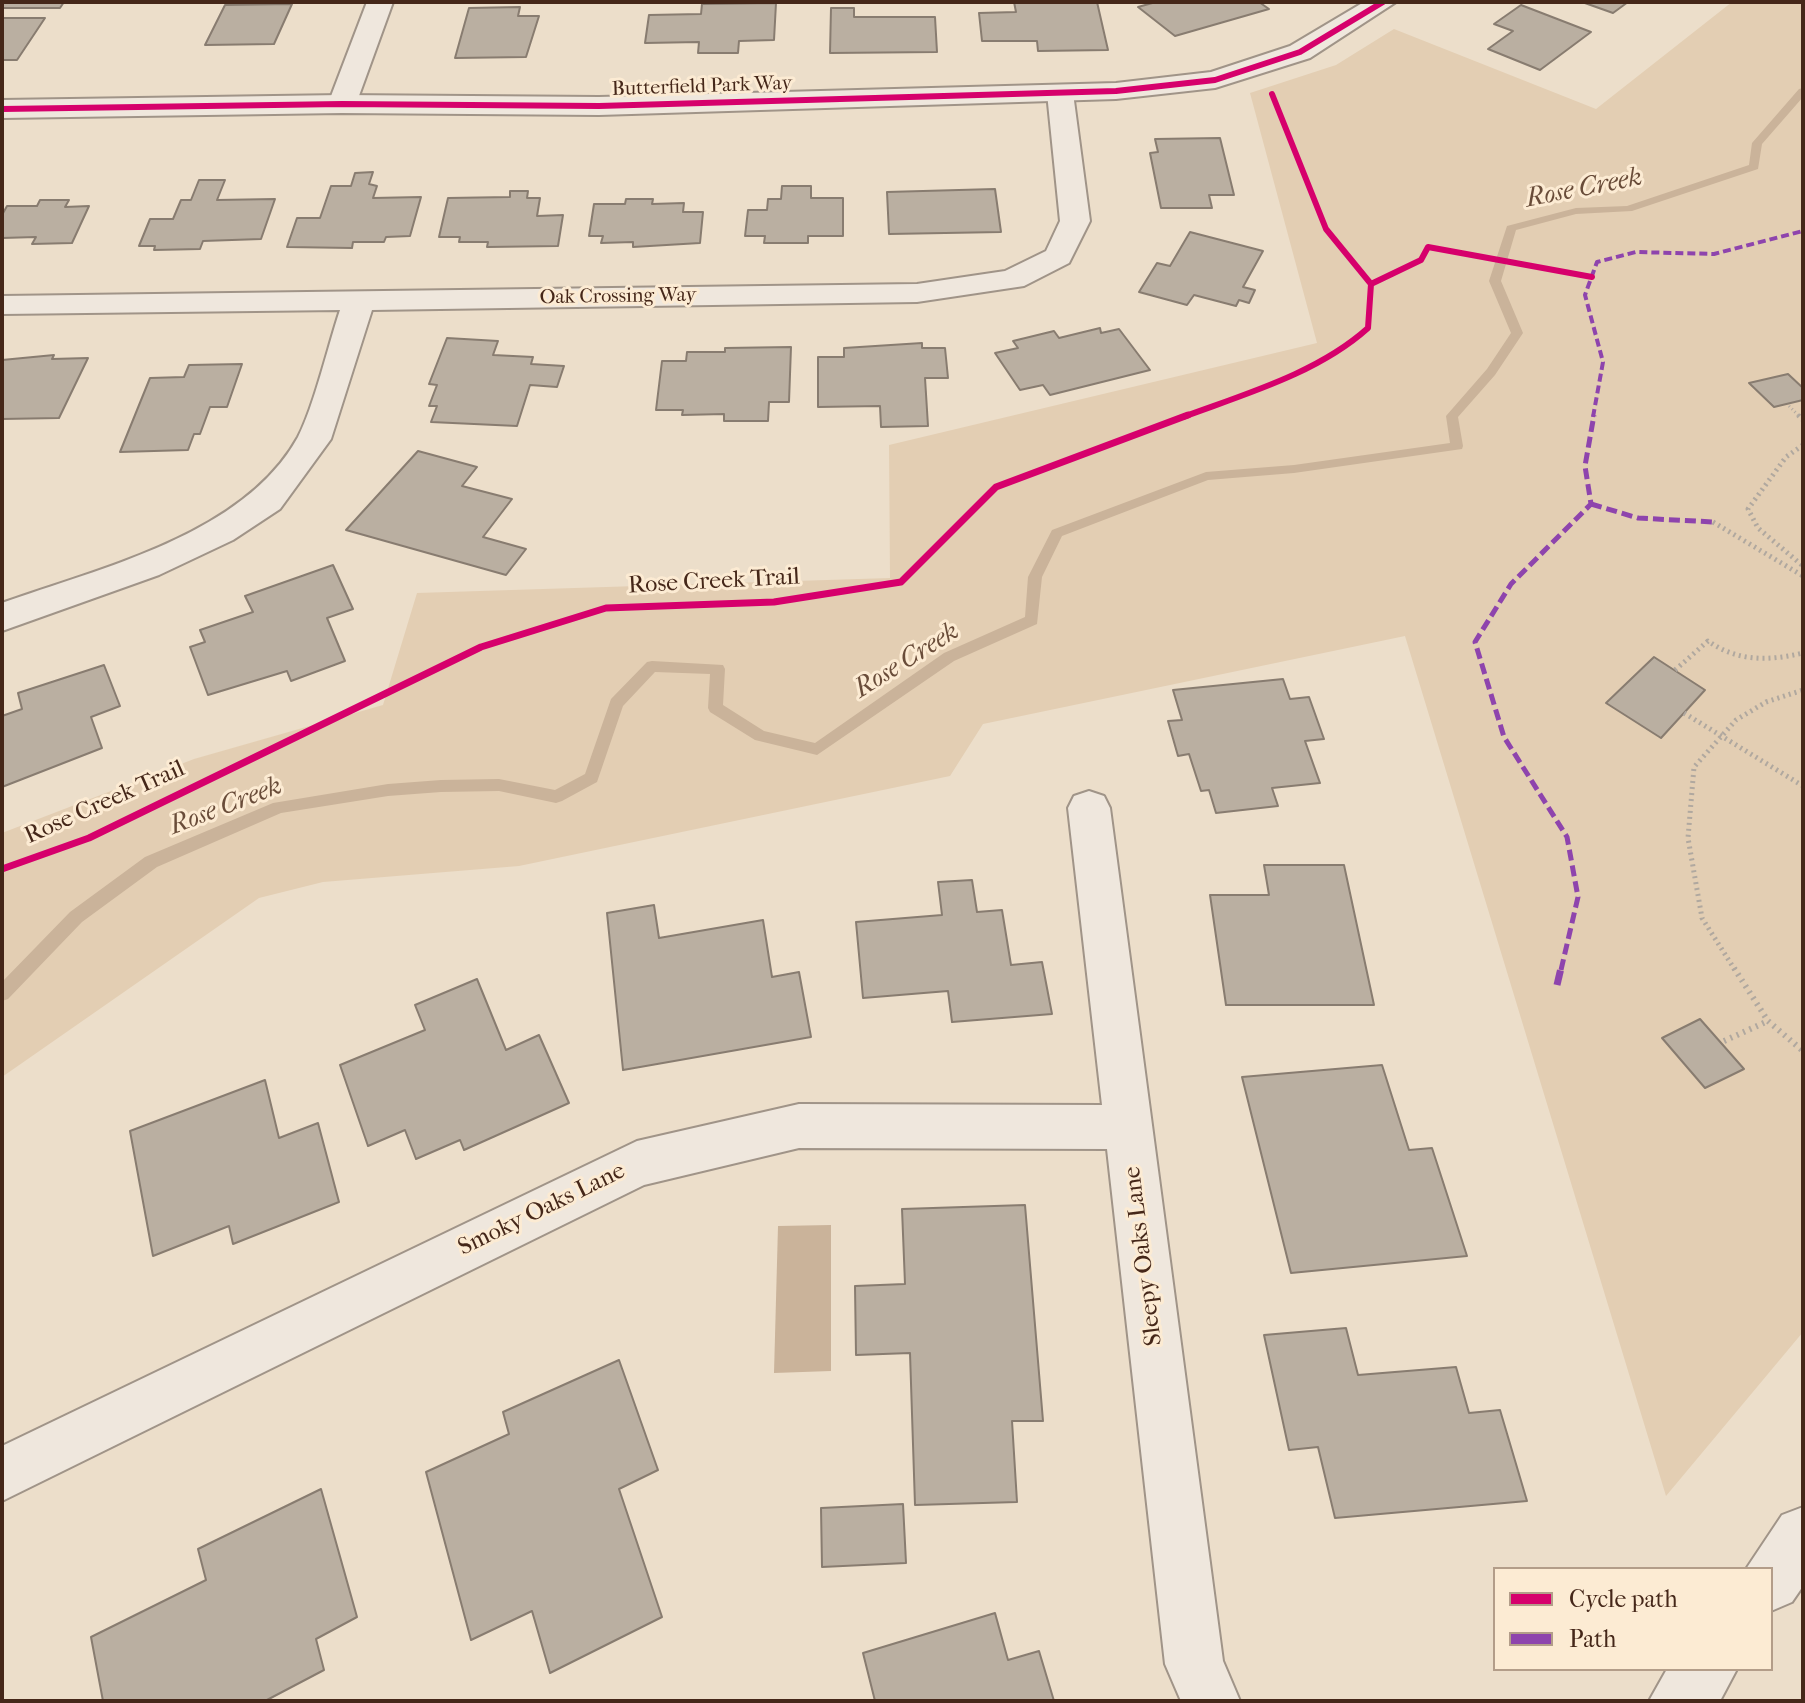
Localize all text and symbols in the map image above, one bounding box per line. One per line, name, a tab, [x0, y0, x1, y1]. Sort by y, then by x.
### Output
street label: Butterfield Park Way	[611, 72, 793, 102]
water label: Rose Creek	[1523, 162, 1645, 216]
street label: Oak Crossing Way	[539, 284, 697, 310]
street label: Rose Creek Trail	[627, 563, 801, 601]
water label: Rose Creek	[849, 617, 965, 705]
street label: Rose Creek Trail	[21, 755, 189, 851]
water label: Rose Creek	[165, 771, 287, 843]
street label: Smoky Oaks Lane	[454, 1157, 630, 1263]
street label: Sleepy Oaks Lane	[1119, 1165, 1169, 1347]
legend	[1493, 1567, 1773, 1671]
text: Cycle path	[1569, 1585, 1678, 1613]
text: Path	[1569, 1625, 1616, 1653]

